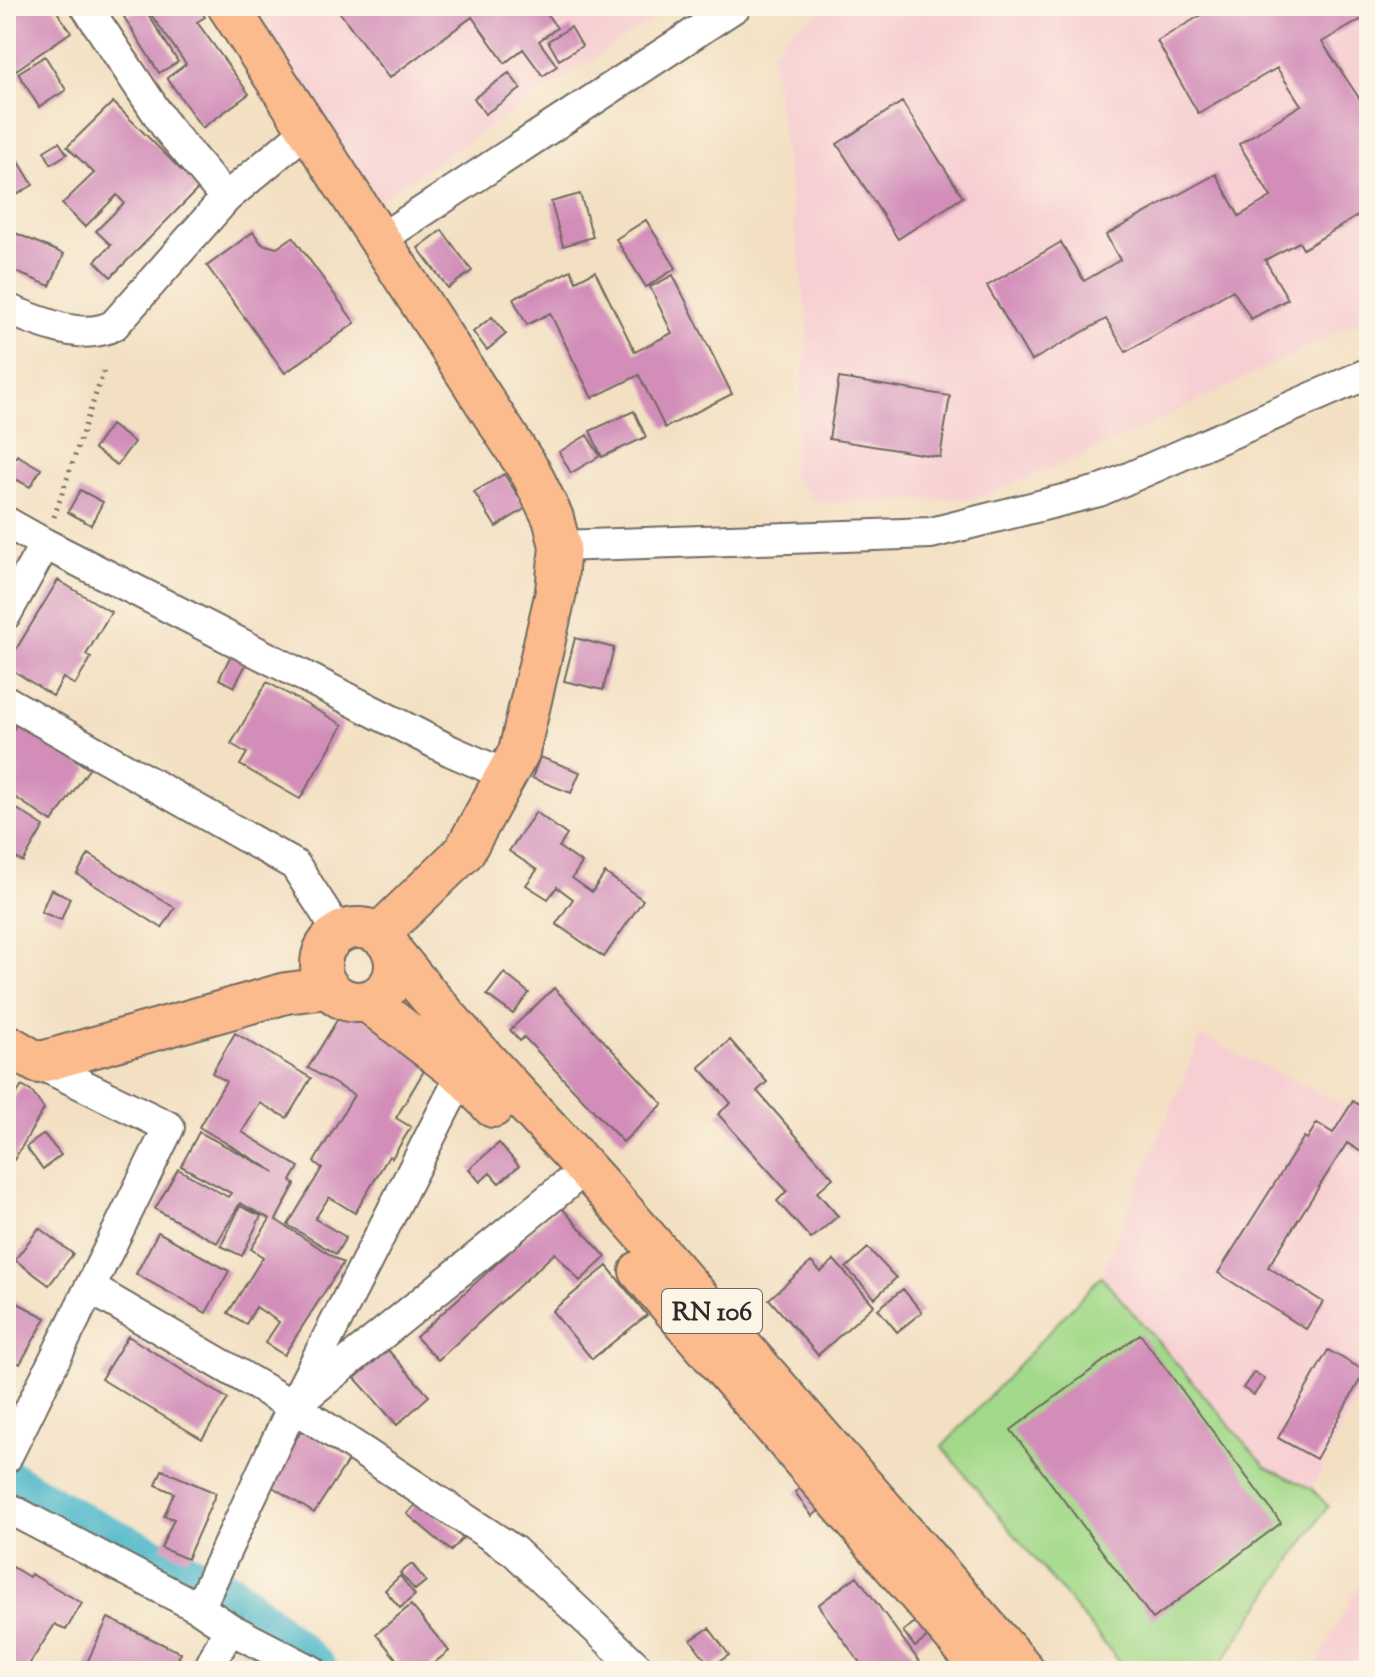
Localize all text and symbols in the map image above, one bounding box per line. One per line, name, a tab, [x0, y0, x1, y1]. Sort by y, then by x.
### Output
road number: RN 106	[662, 1289, 762, 1333]

